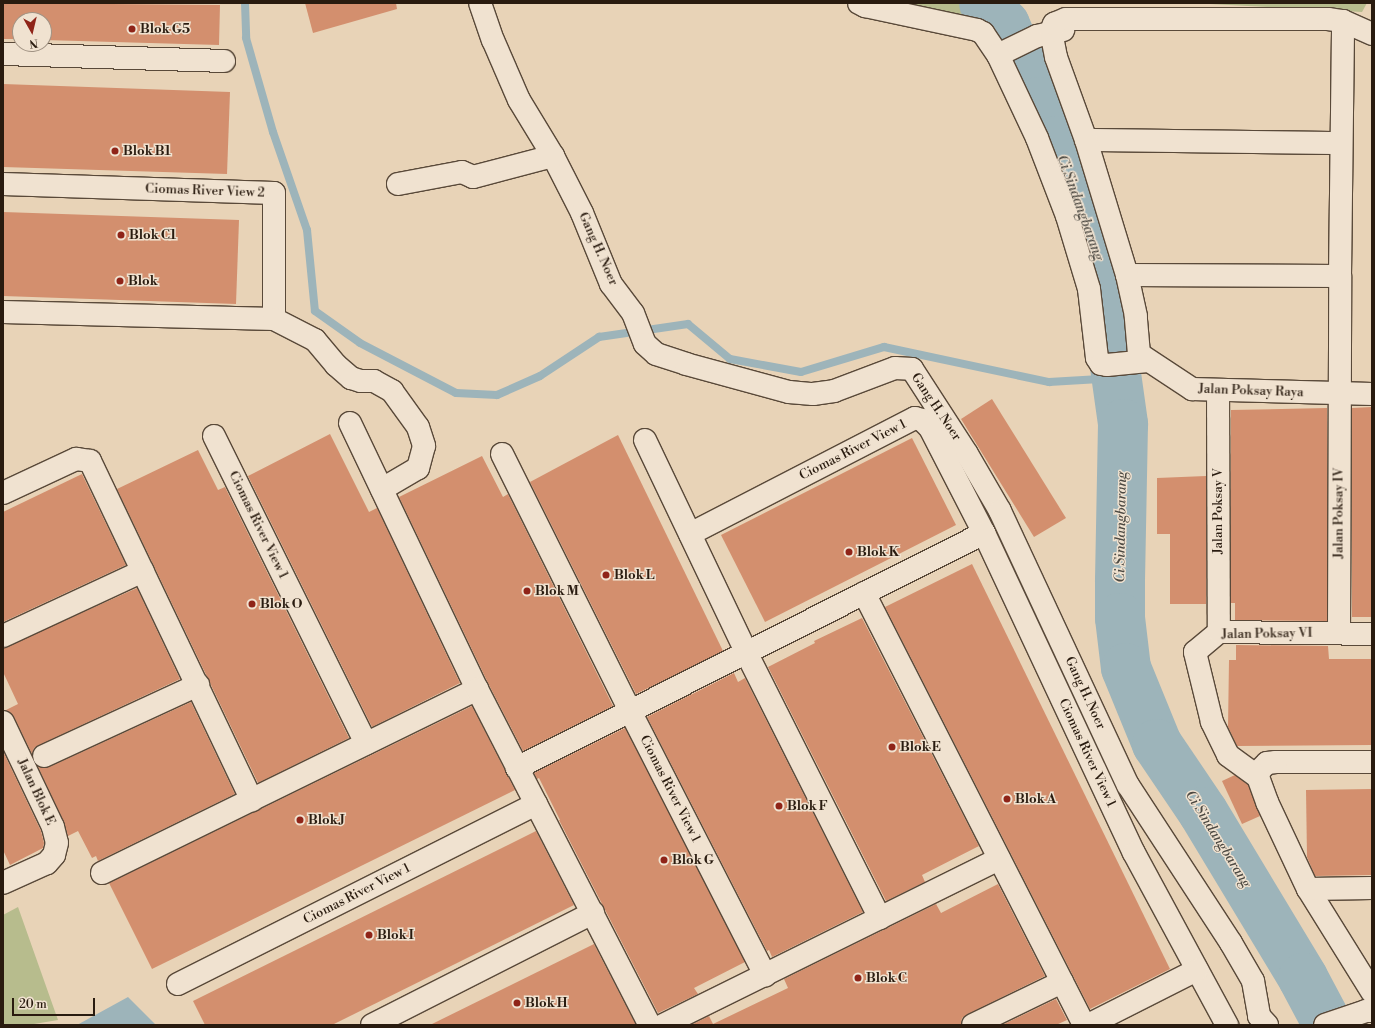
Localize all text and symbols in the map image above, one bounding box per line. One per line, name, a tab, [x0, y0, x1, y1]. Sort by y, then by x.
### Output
north arrow	[12, 12, 52, 52]
place label: Blok G5	[140, 21, 190, 37]
marker: Blok G5	[127, 24, 137, 34]
text: N	[28, 35, 39, 50]
place label: Blok B1	[123, 143, 171, 159]
marker: Blok B1	[110, 146, 120, 156]
water label: Ci Sindangbarang	[1053, 153, 1107, 263]
street label: Ciomas River View 2	[145, 181, 265, 201]
street label: Gang H. Noer	[575, 210, 621, 288]
place label: Blok C1	[129, 227, 176, 243]
marker: Blok C1	[116, 230, 126, 240]
place label: Blok	[128, 273, 158, 289]
marker: Blok	[115, 276, 125, 286]
street label: Gang H. Noer	[908, 370, 964, 444]
street label: Jalan Poksay Raya	[1198, 381, 1304, 401]
street label: Ciomas River View 1	[797, 416, 909, 484]
street label: Jalan Poksay V	[1210, 468, 1226, 554]
street label: Jalan Poksay IV	[1331, 468, 1347, 558]
street label: Ciomas River View 1	[225, 469, 291, 581]
water label: Ci Sindangbarang	[1112, 471, 1130, 583]
place label: Blok K	[857, 544, 899, 560]
marker: Blok K	[844, 547, 854, 557]
place label: Blok L	[614, 567, 655, 583]
marker: Blok L	[601, 570, 611, 580]
place label: Blok M	[535, 583, 579, 599]
marker: Blok M	[522, 586, 532, 596]
place label: Blok O	[260, 596, 303, 612]
marker: Blok O	[247, 599, 257, 609]
street label: Jalan Poksay VI	[1221, 625, 1313, 643]
street label: Gang H. Noer	[1061, 654, 1109, 732]
street label: Ciomas River View 1	[1055, 696, 1119, 810]
street label: Ciomas River View 1	[636, 733, 704, 845]
place label: Blok E	[900, 739, 941, 755]
marker: Blok E	[887, 742, 897, 752]
street label: Jalan Blok E	[14, 756, 58, 828]
water label: Ci Sindangbarang	[1181, 787, 1255, 891]
place label: Blok A	[1015, 791, 1056, 807]
marker: Blok A	[1002, 794, 1012, 804]
place label: Blok F	[787, 798, 828, 814]
marker: Blok F	[774, 801, 784, 811]
place label: Blok J	[308, 812, 345, 828]
marker: Blok J	[295, 815, 305, 825]
place label: Blok G	[672, 852, 714, 868]
marker: Blok G	[659, 855, 669, 865]
street label: Ciomas River View 1	[301, 860, 413, 928]
place label: Blok I	[377, 927, 414, 943]
marker: Blok I	[364, 930, 374, 940]
place label: Blok C	[866, 970, 907, 986]
marker: Blok C	[853, 973, 863, 983]
scale bar	[14, 990, 97, 1016]
place label: Blok H	[525, 995, 568, 1011]
text: 20 m	[19, 997, 47, 1012]
marker: Blok H	[512, 998, 522, 1008]

